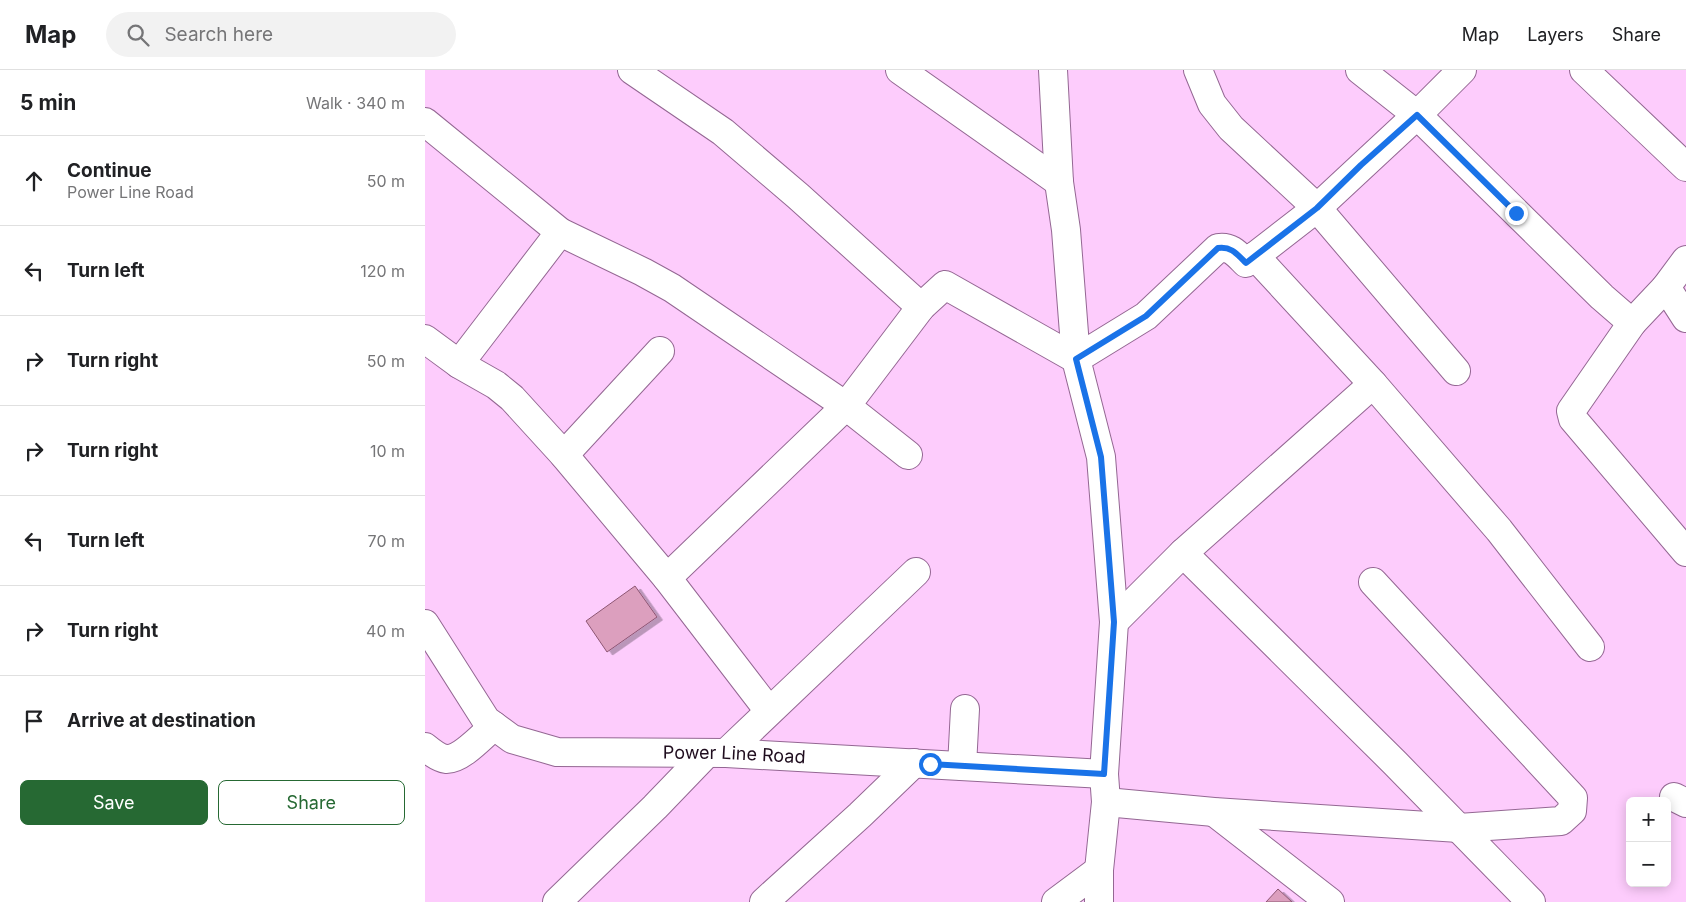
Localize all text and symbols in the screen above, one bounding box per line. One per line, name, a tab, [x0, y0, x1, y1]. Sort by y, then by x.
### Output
search box	[106, 12, 456, 57]
text: Map	[25, 20, 76, 49]
icon: search	[124, 21, 152, 49]
text: Search here	[164, 23, 273, 46]
text: Map	[1462, 24, 1499, 45]
text: Layers	[1527, 24, 1584, 45]
text: Share	[1612, 24, 1661, 45]
text: 5 min	[20, 90, 76, 115]
text: Walk · 340 m	[306, 93, 405, 113]
text: Continue	[67, 159, 152, 182]
icon: ahead	[20, 167, 48, 195]
text: 50 m	[367, 171, 405, 191]
text: Power Line Road	[67, 182, 194, 202]
route end	[1505, 202, 1528, 225]
icon: left	[20, 257, 48, 285]
text: Turn left	[67, 259, 145, 282]
text: 120 m	[360, 261, 405, 281]
icon: right	[20, 347, 48, 375]
text: Turn right	[67, 349, 158, 372]
text: 50 m	[367, 351, 405, 371]
icon: right	[20, 437, 48, 465]
text: Turn right	[67, 439, 158, 462]
text: 10 m	[370, 441, 405, 461]
icon: left	[20, 527, 48, 555]
text: Turn left	[67, 529, 145, 552]
text: 70 m	[368, 531, 405, 551]
icon: right	[20, 617, 48, 645]
text: Turn right	[67, 619, 158, 642]
text: 40 m	[366, 621, 405, 641]
icon: arrive	[20, 707, 48, 735]
text: Arrive at destination	[67, 709, 256, 732]
street label: Power Line Road	[663, 742, 806, 767]
route start	[919, 753, 942, 776]
button: Save	[20, 780, 208, 825]
button: Share	[218, 780, 405, 825]
map controls	[1626, 797, 1671, 887]
button: +	[1626, 797, 1671, 842]
button: −	[1626, 842, 1671, 887]

